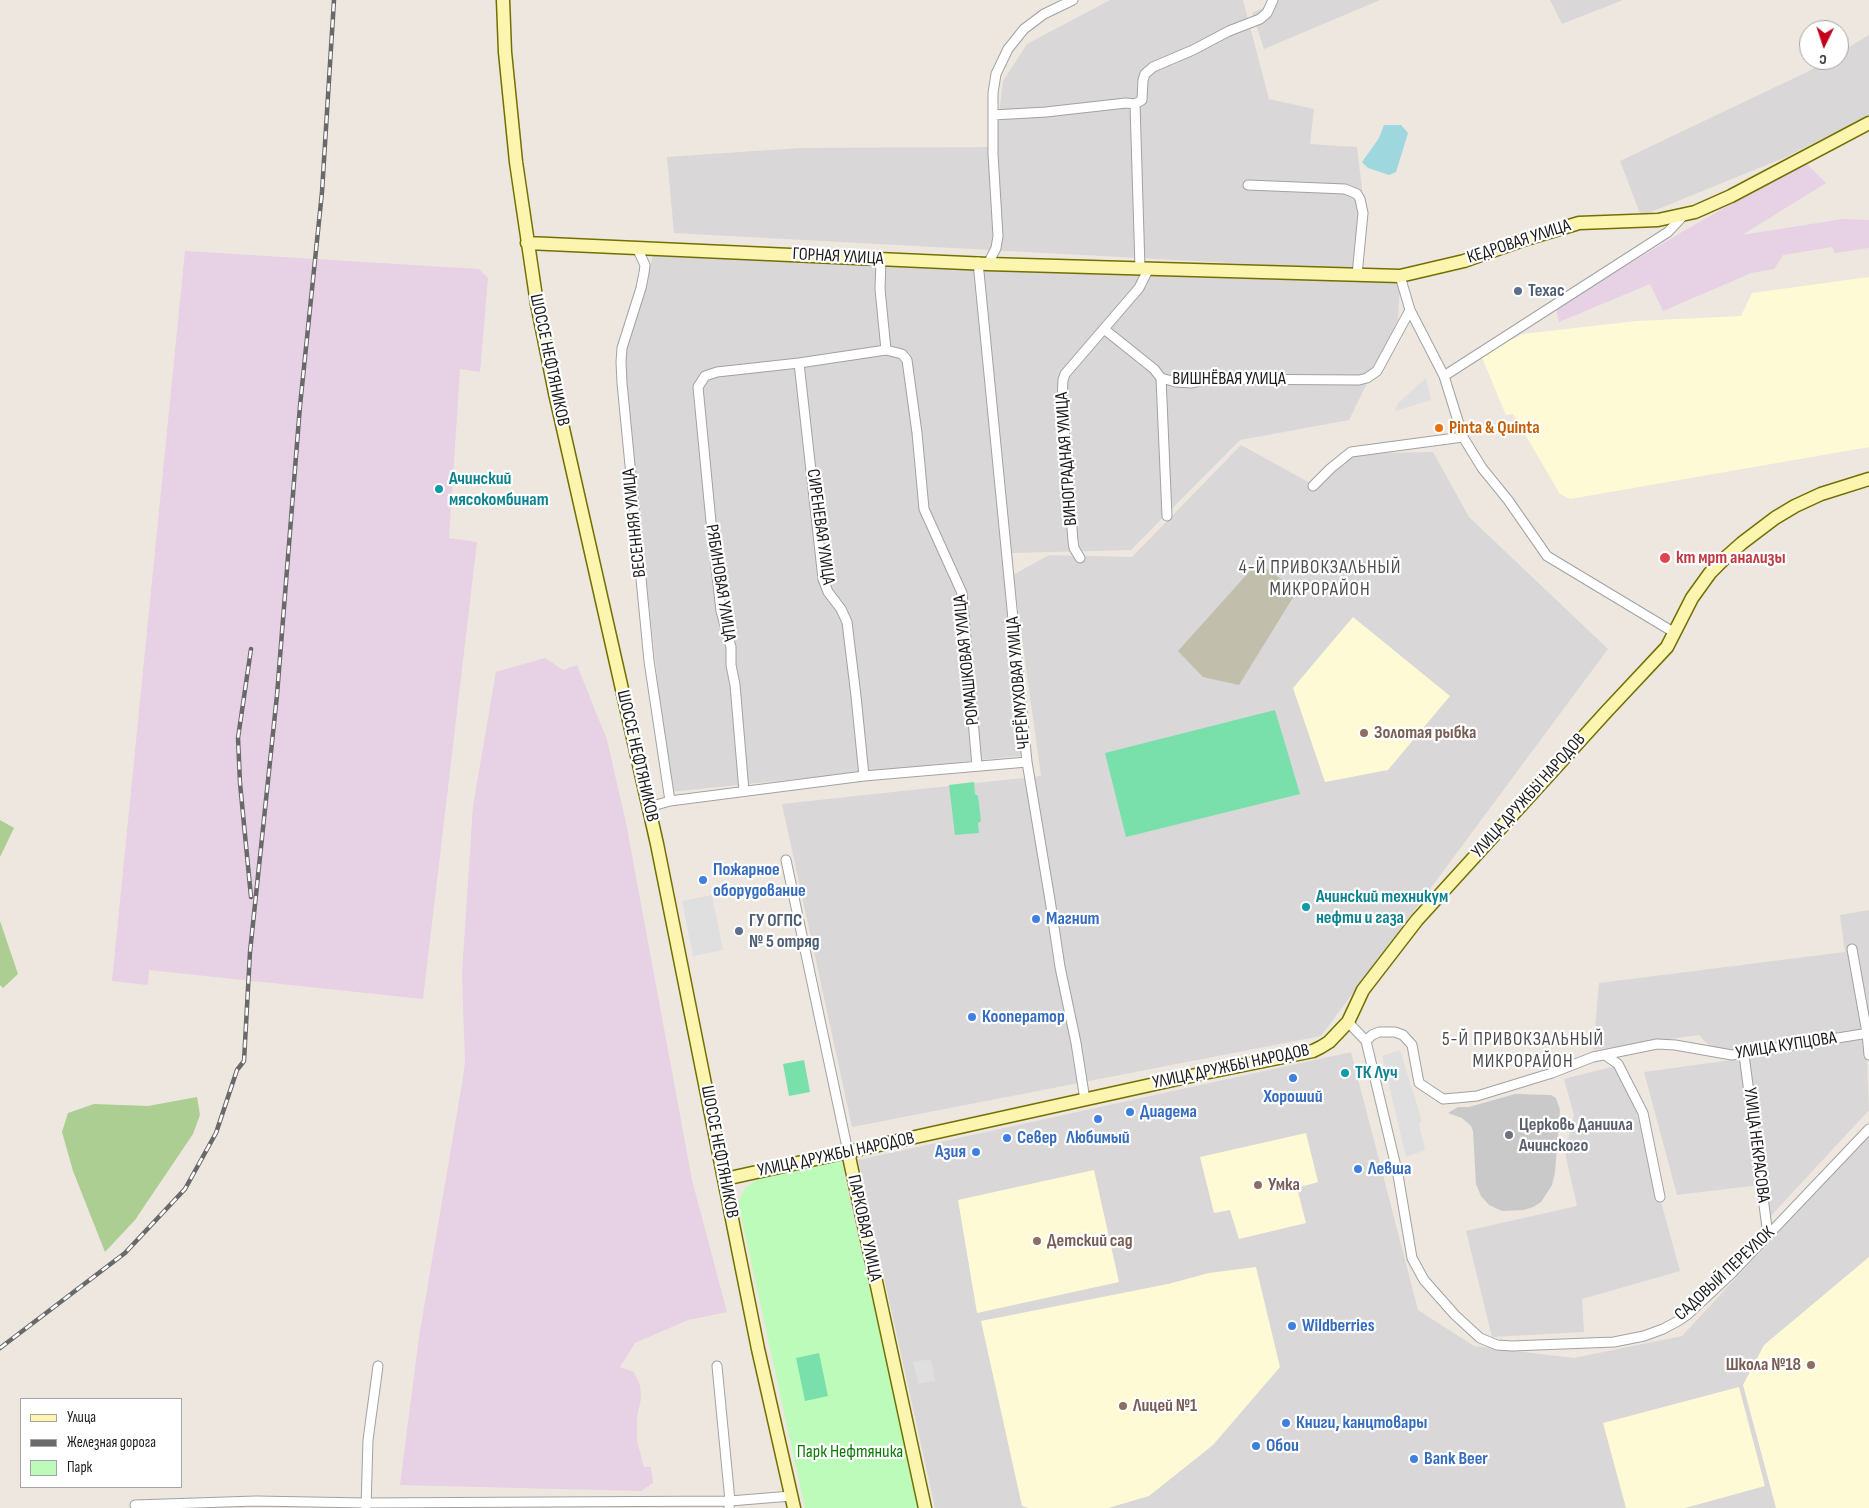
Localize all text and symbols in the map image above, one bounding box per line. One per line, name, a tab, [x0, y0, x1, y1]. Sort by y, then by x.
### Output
north arrow	[1799, 20, 1849, 70]
text: С	[1819, 51, 1827, 68]
street label: КЕДРОВАЯ УЛИЦА	[1464, 215, 1574, 269]
street label: ГОРНАЯ УЛИЦА	[792, 244, 884, 270]
place label: Техас	[1528, 280, 1565, 302]
marker: Техас	[1512, 285, 1524, 297]
street label: ШОССЕ НЕФТЯНИКОВ	[524, 292, 574, 428]
street label: ВИШНЁВАЯ УЛИЦА	[1172, 368, 1286, 390]
street label: ВИНОГРАДНАЯ УЛИЦА	[1052, 391, 1082, 527]
place label: Pinta & Quinta	[1449, 417, 1540, 439]
marker: Pinta & Quinta	[1433, 422, 1445, 434]
street label: ВЕСЕННЯЯ УЛИЦА	[619, 467, 651, 579]
place label: Ачинский мясокомбинат	[449, 468, 549, 510]
street label: СИРЕНЕВАЯ УЛИЦА	[801, 468, 839, 586]
marker: Ачинский мясокомбинат	[433, 483, 445, 495]
street label: РЯБИНОВАЯ УЛИЦА	[700, 523, 740, 643]
place label: кт мрт анализы	[1676, 547, 1786, 569]
marker: кт мрт анализы	[1658, 551, 1672, 565]
district label: 4-Й ПРИВОКЗАЛЬНЫЙ МИКРОРАЙОН	[1237, 557, 1403, 601]
street label: РОМАШКОВАЯ УЛИЦА	[949, 594, 985, 726]
street label: ЧЕРЁМУХОВАЯ УЛИЦА	[1002, 616, 1036, 750]
street label: ШОССЕ НЕФТЯНИКОВ	[611, 688, 663, 824]
place label: Золотая рыбка	[1374, 722, 1476, 744]
marker: Золотая рыбка	[1358, 727, 1370, 739]
street label: УЛИЦА ДРУЖБЫ НАРОДОВ	[1467, 729, 1591, 863]
place label: Пожарное оборудование	[713, 859, 806, 902]
marker: Пожарное оборудование	[697, 874, 709, 886]
place label: Ачинский техникум нефти и газа	[1316, 886, 1448, 929]
marker: Ачинский техникум нефти и газа	[1300, 901, 1312, 913]
place label: Магнит	[1046, 908, 1099, 930]
place label: ГУ ОГПС № 5 отряд	[749, 910, 820, 952]
marker: Магнит	[1030, 913, 1042, 925]
marker: ГУ ОГПС № 5 отряд	[733, 925, 745, 937]
place label: Кооператор	[982, 1006, 1065, 1028]
marker: Кооператор	[966, 1011, 978, 1023]
street label: УЛИЦА КУПЦОВА	[1734, 1027, 1838, 1065]
district label: 5-Й ПРИВОКЗАЛЬНЫЙ МИКРОРАЙОН	[1440, 1029, 1606, 1073]
street label: УЛИЦА ДРУЖБЫ НАРОДОВ	[1150, 1040, 1312, 1094]
place label: ТК Луч	[1355, 1062, 1398, 1084]
marker: ТК Луч	[1339, 1067, 1351, 1079]
marker: Хороший	[1287, 1072, 1299, 1084]
street label: ШОССЕ НЕФТЯНИКОВ	[696, 1084, 742, 1220]
place label: Хороший	[1263, 1086, 1323, 1108]
street label: УЛИЦА НЕКРАСОВА	[1738, 1086, 1774, 1204]
place label: Диадема	[1140, 1101, 1197, 1123]
marker: Диадема	[1124, 1106, 1136, 1118]
marker: Любимый	[1092, 1113, 1104, 1125]
place label: Церковь Даниила Ачинского	[1519, 1114, 1633, 1156]
place label: Север	[1017, 1127, 1057, 1149]
place label: Любимый	[1066, 1127, 1130, 1149]
street label: УЛИЦА ДРУЖБЫ НАРОДОВ	[755, 1128, 917, 1182]
marker: Церковь Даниила Ачинского	[1503, 1129, 1515, 1141]
marker: Север	[1001, 1132, 1013, 1144]
place label: Азия	[935, 1141, 966, 1163]
marker: Азия	[970, 1146, 982, 1158]
place label: Левша	[1368, 1158, 1411, 1180]
marker: Левша	[1352, 1163, 1364, 1175]
street label: ПАРКОВАЯ УЛИЦА	[842, 1173, 886, 1283]
place label: Умка	[1268, 1174, 1300, 1196]
marker: Умка	[1252, 1179, 1264, 1191]
street label: САДОВЫЙ ПЕРЕУЛОК	[1671, 1222, 1779, 1326]
place label: Детский сад	[1047, 1230, 1132, 1252]
marker: Детский сад	[1031, 1235, 1043, 1247]
place label: Wildberries	[1302, 1315, 1375, 1337]
marker: Wildberries	[1286, 1320, 1298, 1332]
place label: Школа №18	[1726, 1354, 1801, 1376]
marker: Школа №18	[1805, 1359, 1817, 1371]
place label: Лицей №1	[1133, 1395, 1197, 1417]
legend	[20, 1398, 182, 1488]
marker: Лицей №1	[1117, 1400, 1129, 1412]
text: Улица	[67, 1408, 96, 1427]
place label: Книги, канцтовары	[1296, 1412, 1427, 1434]
marker: Книги, канцтовары	[1280, 1417, 1292, 1429]
text: Железная дорога	[67, 1433, 156, 1452]
place label: Обои	[1266, 1435, 1299, 1457]
marker: Обои	[1250, 1440, 1262, 1452]
park label: Парк Нефтяника	[797, 1441, 903, 1463]
place label: Bank Beer	[1424, 1448, 1488, 1470]
marker: Bank Beer	[1408, 1453, 1420, 1465]
text: Парк	[67, 1458, 92, 1477]

